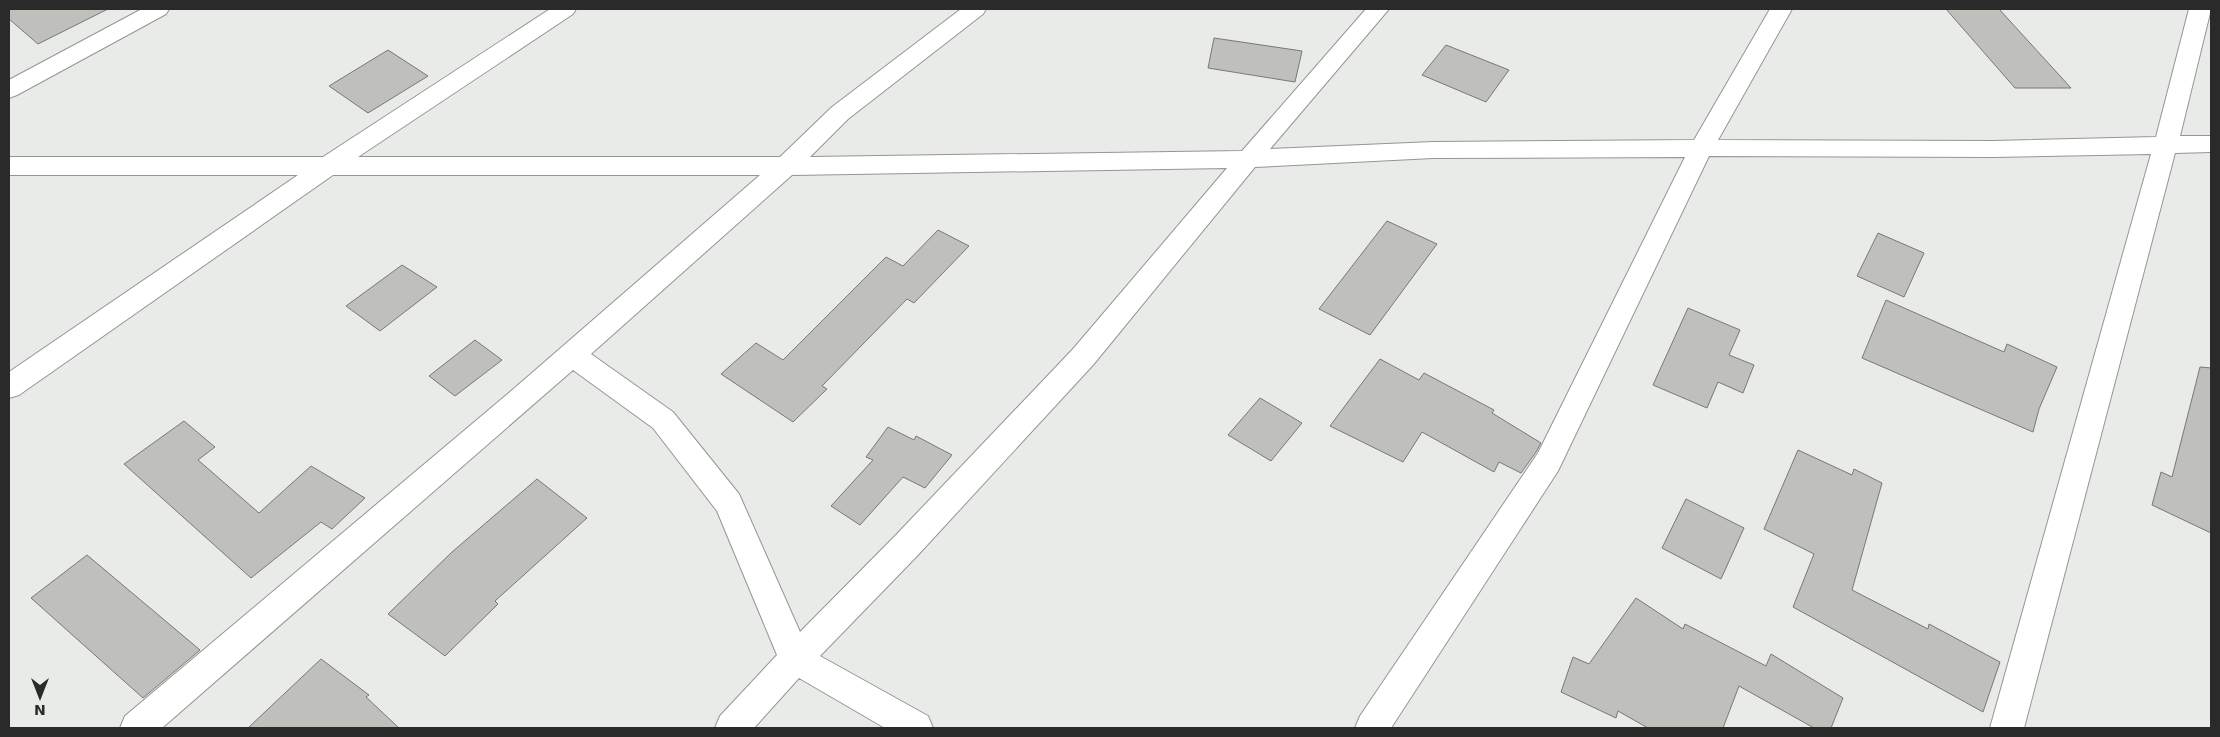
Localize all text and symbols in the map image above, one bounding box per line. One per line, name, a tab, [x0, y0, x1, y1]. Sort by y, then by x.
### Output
north arrow	[15, 672, 65, 722]
text: N	[34, 702, 46, 718]

